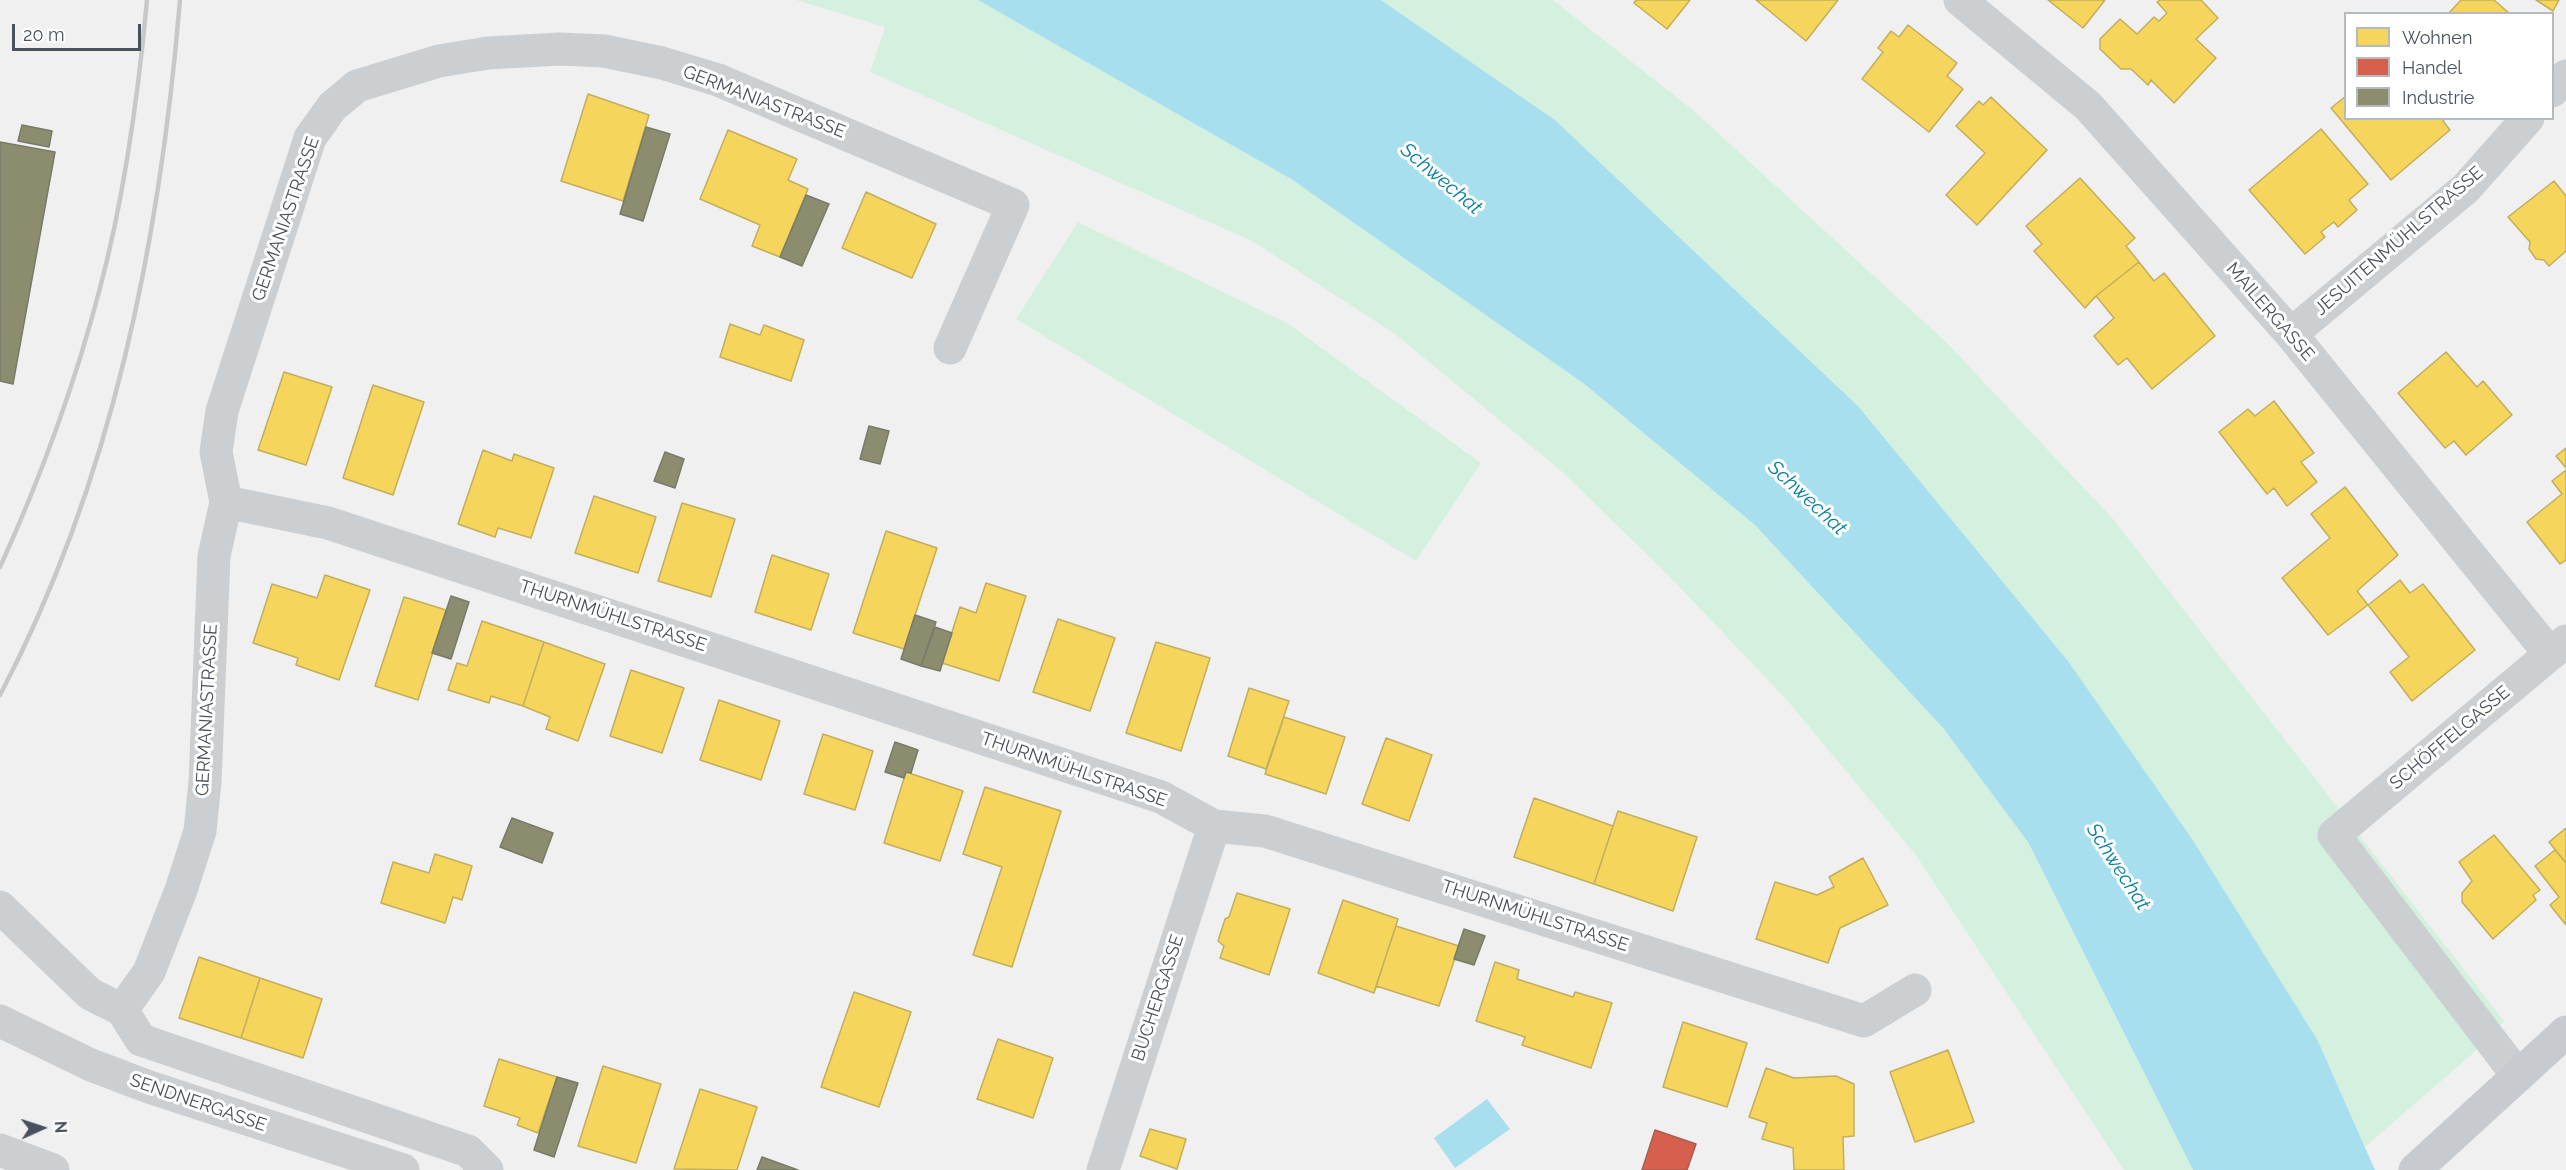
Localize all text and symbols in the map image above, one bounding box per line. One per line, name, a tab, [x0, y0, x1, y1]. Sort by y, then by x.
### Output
scale bar	[15, 12, 144, 50]
legend	[2344, 12, 2554, 120]
text: 20 m	[23, 24, 65, 45]
text: Wohnen	[2402, 27, 2472, 48]
text: Handel	[2402, 57, 2462, 78]
street label: GERMANIASTRASSE	[680, 61, 848, 143]
text: Industrie	[2402, 87, 2474, 108]
street label: GERMANIASTRASSE	[248, 134, 324, 304]
water label: Schwechat	[1395, 138, 1487, 220]
street label: JESUITENMÜHLSTRASSE	[2310, 162, 2488, 320]
street label: MAILERGASSE	[2221, 258, 2319, 366]
water label: Schwechat	[1763, 456, 1851, 540]
street label: THURNMÜHLSTRASSE	[517, 576, 709, 656]
street label: GERMANIASTRASSE	[192, 623, 222, 797]
street label: SCHÖFFELGASSE	[2386, 682, 2514, 794]
street label: THURNMÜHLSTRASSE	[978, 728, 1170, 812]
water label: Schwechat	[2081, 819, 2155, 915]
street label: THURNMÜHLSTRASSE	[1439, 876, 1631, 956]
street label: BUCHERGASSE	[1127, 932, 1189, 1064]
street label: SENDNERGASSE	[127, 1070, 269, 1136]
north arrow	[12, 1098, 72, 1158]
text: N	[51, 1120, 70, 1134]

